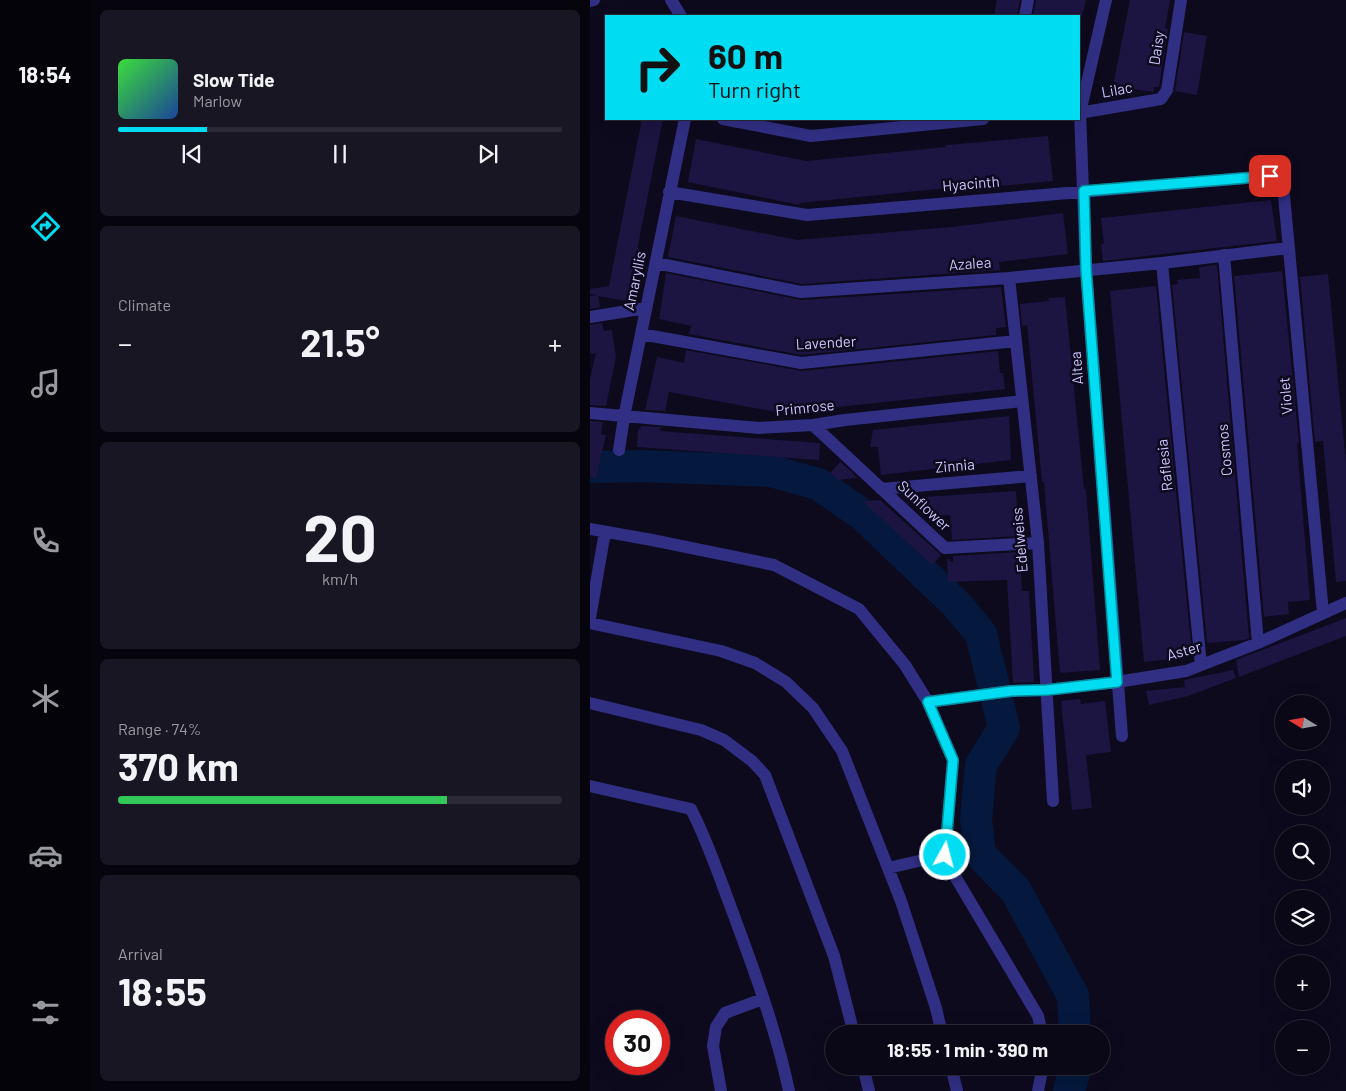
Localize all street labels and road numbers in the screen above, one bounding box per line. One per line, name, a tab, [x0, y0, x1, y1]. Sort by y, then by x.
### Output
street label: Daisy	[1144, 29, 1168, 66]
street label: Lilac	[1100, 77, 1134, 101]
street label: Hyacinth	[941, 172, 1000, 194]
street label: Amaryllis	[619, 250, 649, 312]
street label: Azalea	[948, 253, 992, 273]
street label: Lavender	[795, 331, 857, 353]
street label: Altea	[1066, 351, 1086, 385]
street label: Violet	[1274, 377, 1296, 416]
street label: Primrose	[774, 395, 835, 419]
street label: Cosmos	[1213, 423, 1235, 477]
street label: Raflesia	[1152, 438, 1176, 492]
street label: Zinnia	[934, 454, 975, 476]
street label: Sunflower	[895, 476, 955, 535]
street label: Edelweiss	[1007, 507, 1031, 573]
street label: Aster	[1164, 636, 1204, 664]

